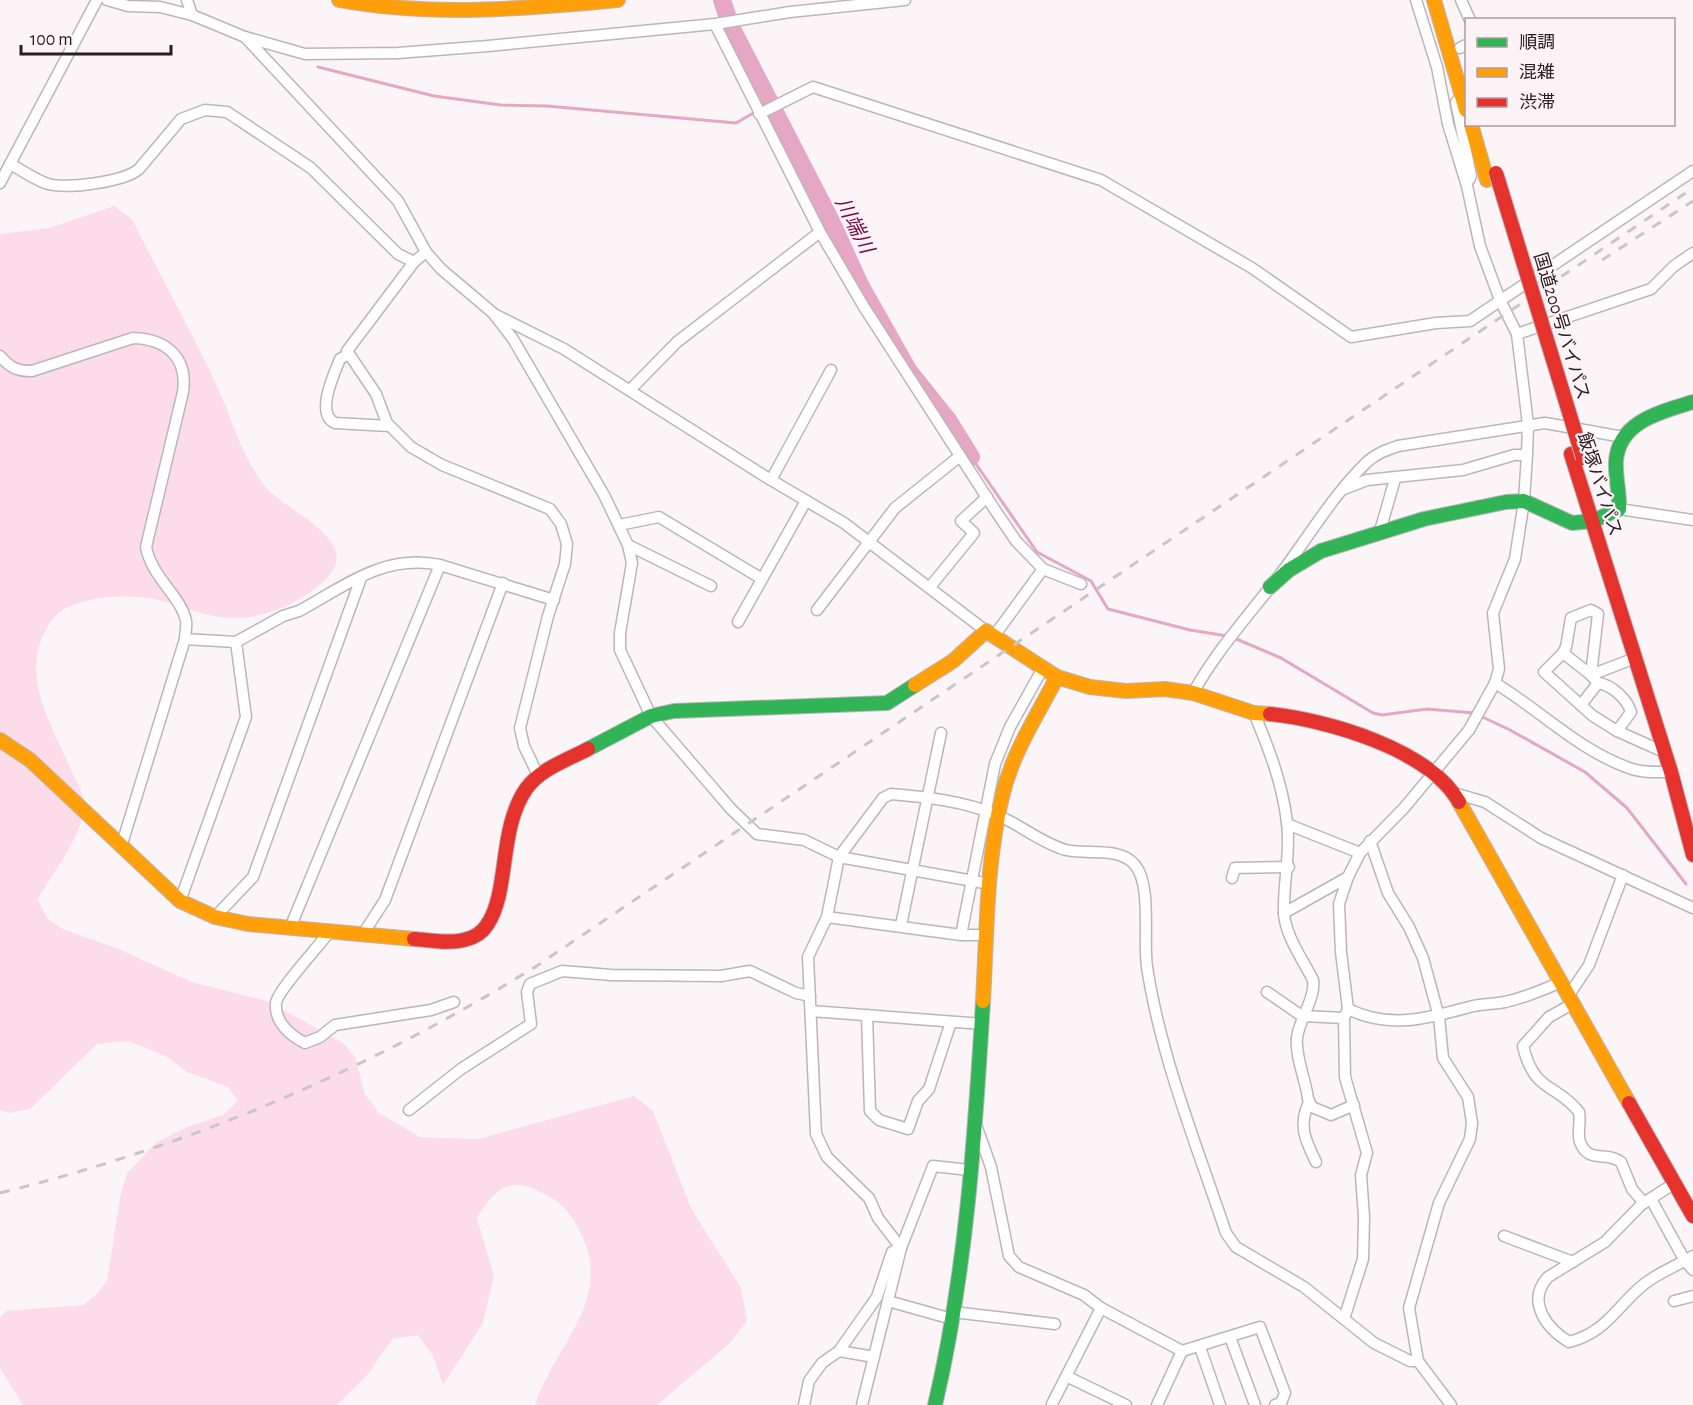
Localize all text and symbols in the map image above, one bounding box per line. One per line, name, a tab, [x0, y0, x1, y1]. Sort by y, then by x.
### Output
scale bar	[21, 18, 171, 56]
legend	[1465, 18, 1675, 126]
text: 100 m	[30, 31, 73, 49]
text: 順調	[1519, 34, 1555, 52]
text: 混雑	[1519, 62, 1555, 82]
text: 渋滞	[1519, 93, 1555, 112]
water label: 川端川	[832, 194, 878, 259]
street label: 国道200号バイパス	[1530, 250, 1594, 402]
street label: 飯塚バイパス	[1574, 430, 1625, 538]

